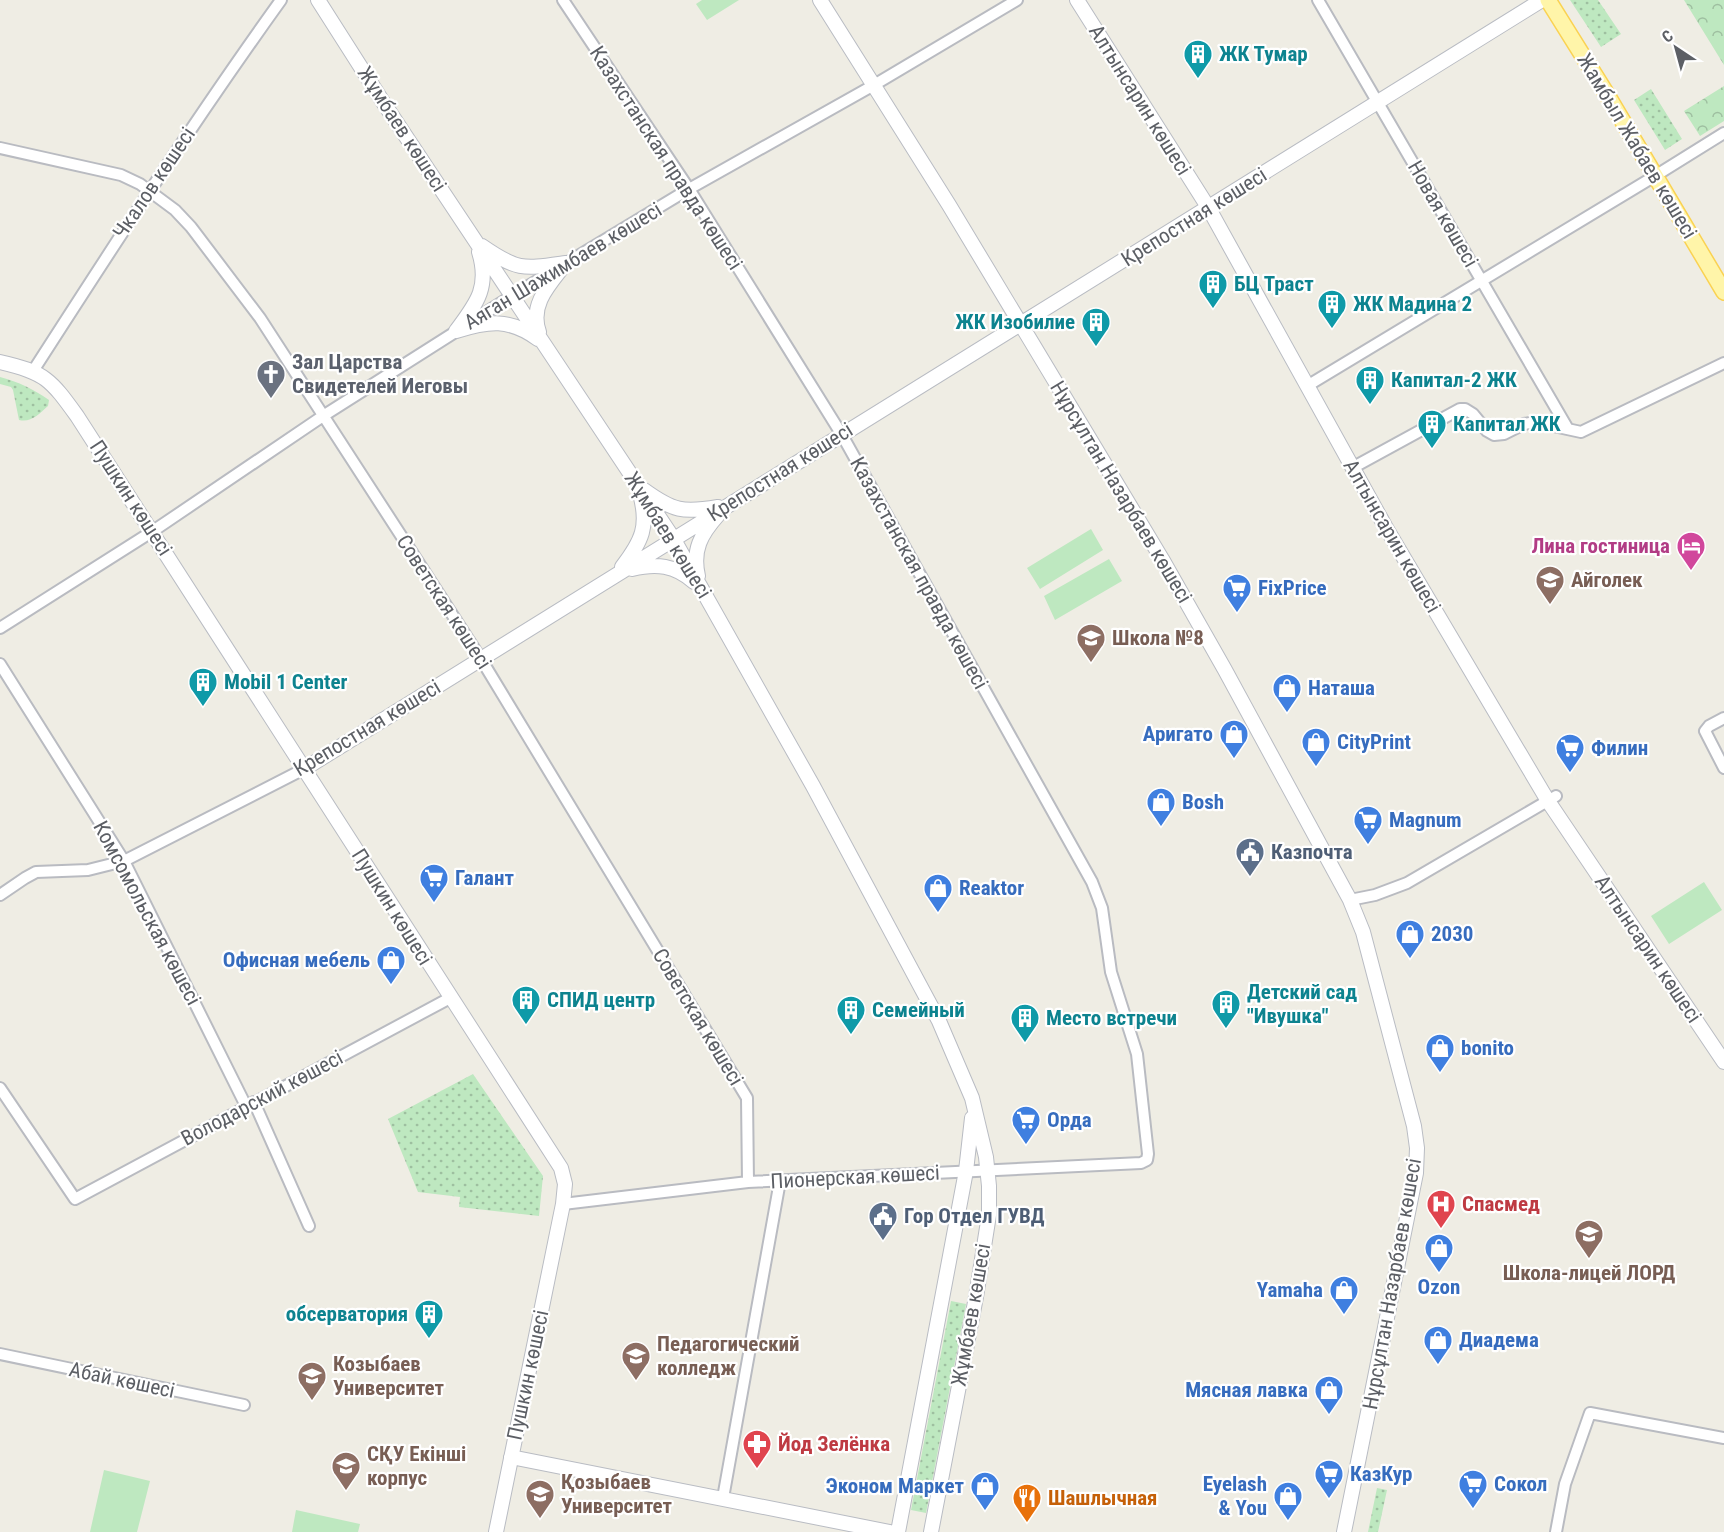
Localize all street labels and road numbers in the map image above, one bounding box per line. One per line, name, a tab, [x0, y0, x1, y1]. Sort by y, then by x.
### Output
street label: Алтынсарин көшесі	[1084, 20, 1196, 180]
street label: Казахстанская правда көшесі	[585, 42, 747, 274]
street label: Жамбыл Жабаев көшесі	[1572, 49, 1702, 243]
street label: Жұмбаев көшесі	[353, 62, 451, 196]
street label: Чкалов көшесі	[108, 123, 200, 243]
street label: Новая көшесі	[1403, 157, 1483, 271]
street label: Крепостная көшесі	[1117, 163, 1271, 271]
street label: Аяган Шажимбаев көшесі	[460, 198, 666, 334]
street label: Нұрсұлтан Назарбаев көшесі	[1045, 377, 1197, 607]
street label: Крепостная көшесі	[703, 418, 857, 526]
street label: Пушкин көшесі	[85, 436, 177, 560]
street label: Казахстанская правда көшесі	[845, 453, 993, 693]
street label: Алтынсарин көшесі	[1338, 455, 1446, 617]
street label: Жұмбаев көшесі	[620, 467, 716, 603]
street label: Советская көшесі	[392, 530, 496, 674]
street label: Крепостная көшесі	[289, 675, 445, 781]
street label: Комсомольская көшесі	[88, 817, 206, 1009]
street label: Пушкин көшесі	[347, 845, 437, 969]
street label: Алтынсарин көшесі	[1590, 871, 1706, 1027]
street label: Советская көшесі	[648, 944, 748, 1090]
street label: Володарский көшесі	[177, 1045, 347, 1151]
street label: Нұрсұлтан Назарбаев көшесі	[1358, 1157, 1426, 1411]
street label: Пионерская көшесі	[770, 1161, 940, 1193]
street label: Жұмбаев көшесі	[947, 1242, 995, 1388]
street label: Пушкин көшесі	[502, 1308, 554, 1442]
street label: Абай көшесі	[67, 1357, 177, 1403]

